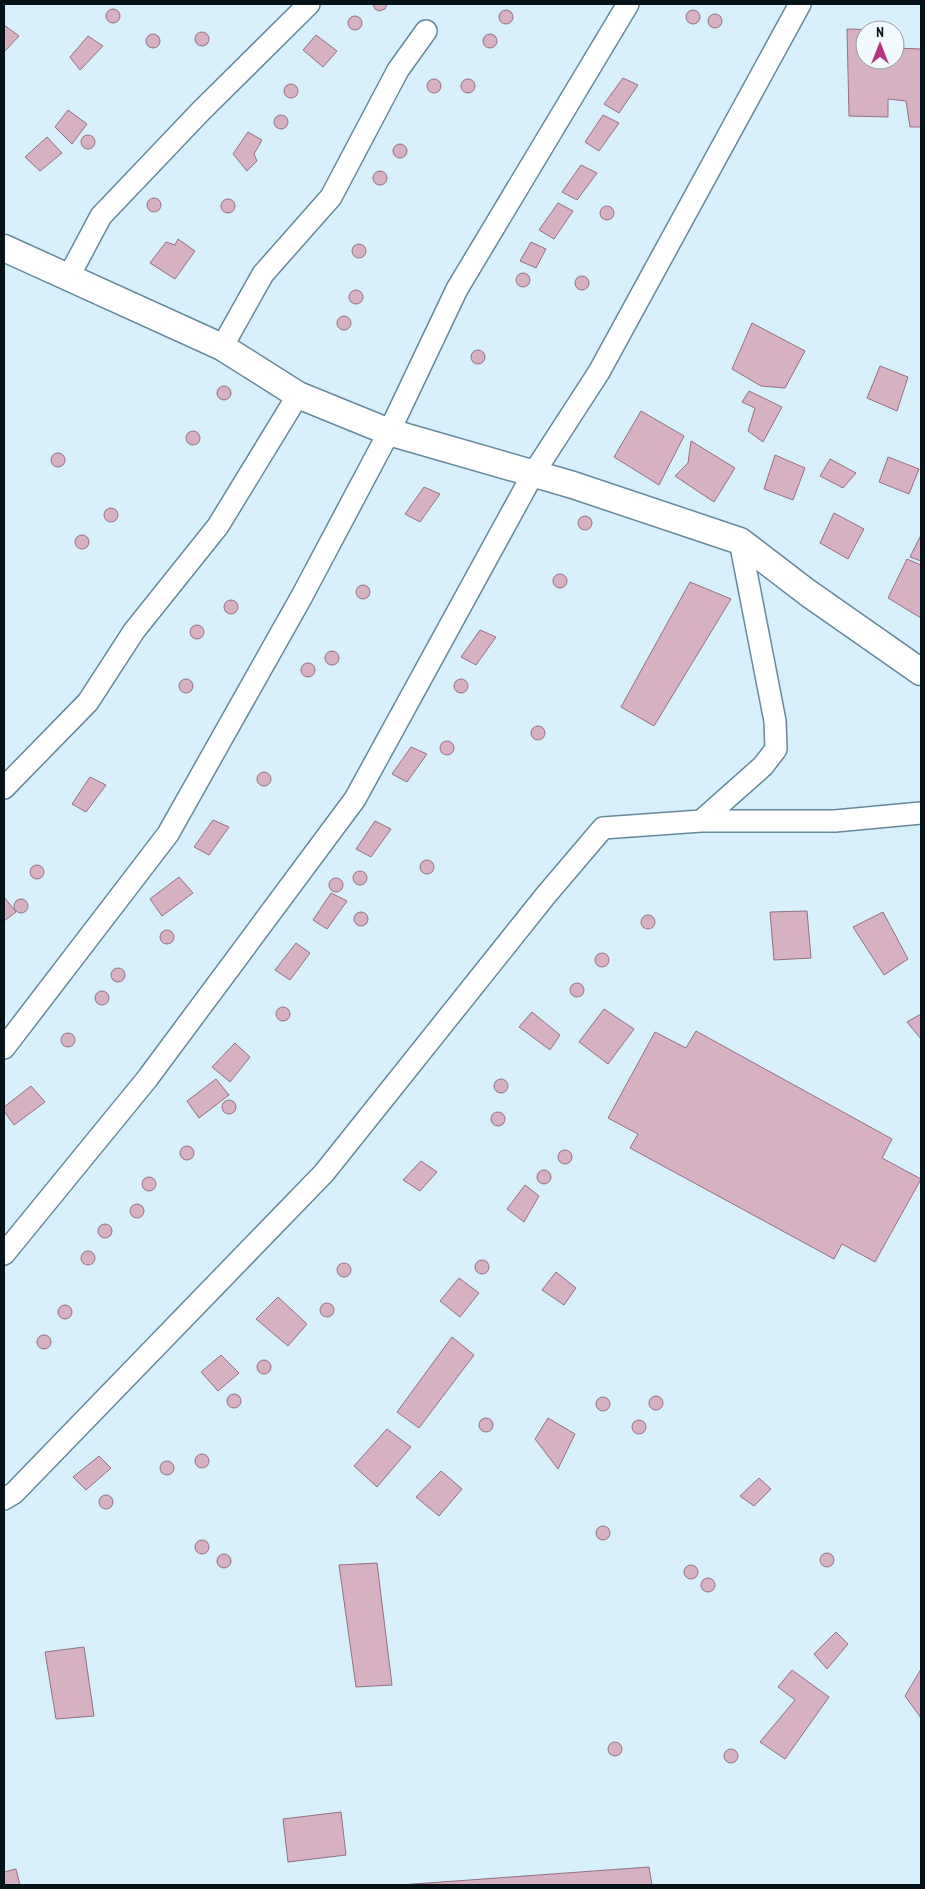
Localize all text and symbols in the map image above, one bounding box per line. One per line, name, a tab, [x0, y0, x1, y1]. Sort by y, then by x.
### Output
north arrow	[855, 20, 905, 70]
text: N	[876, 23, 884, 41]

